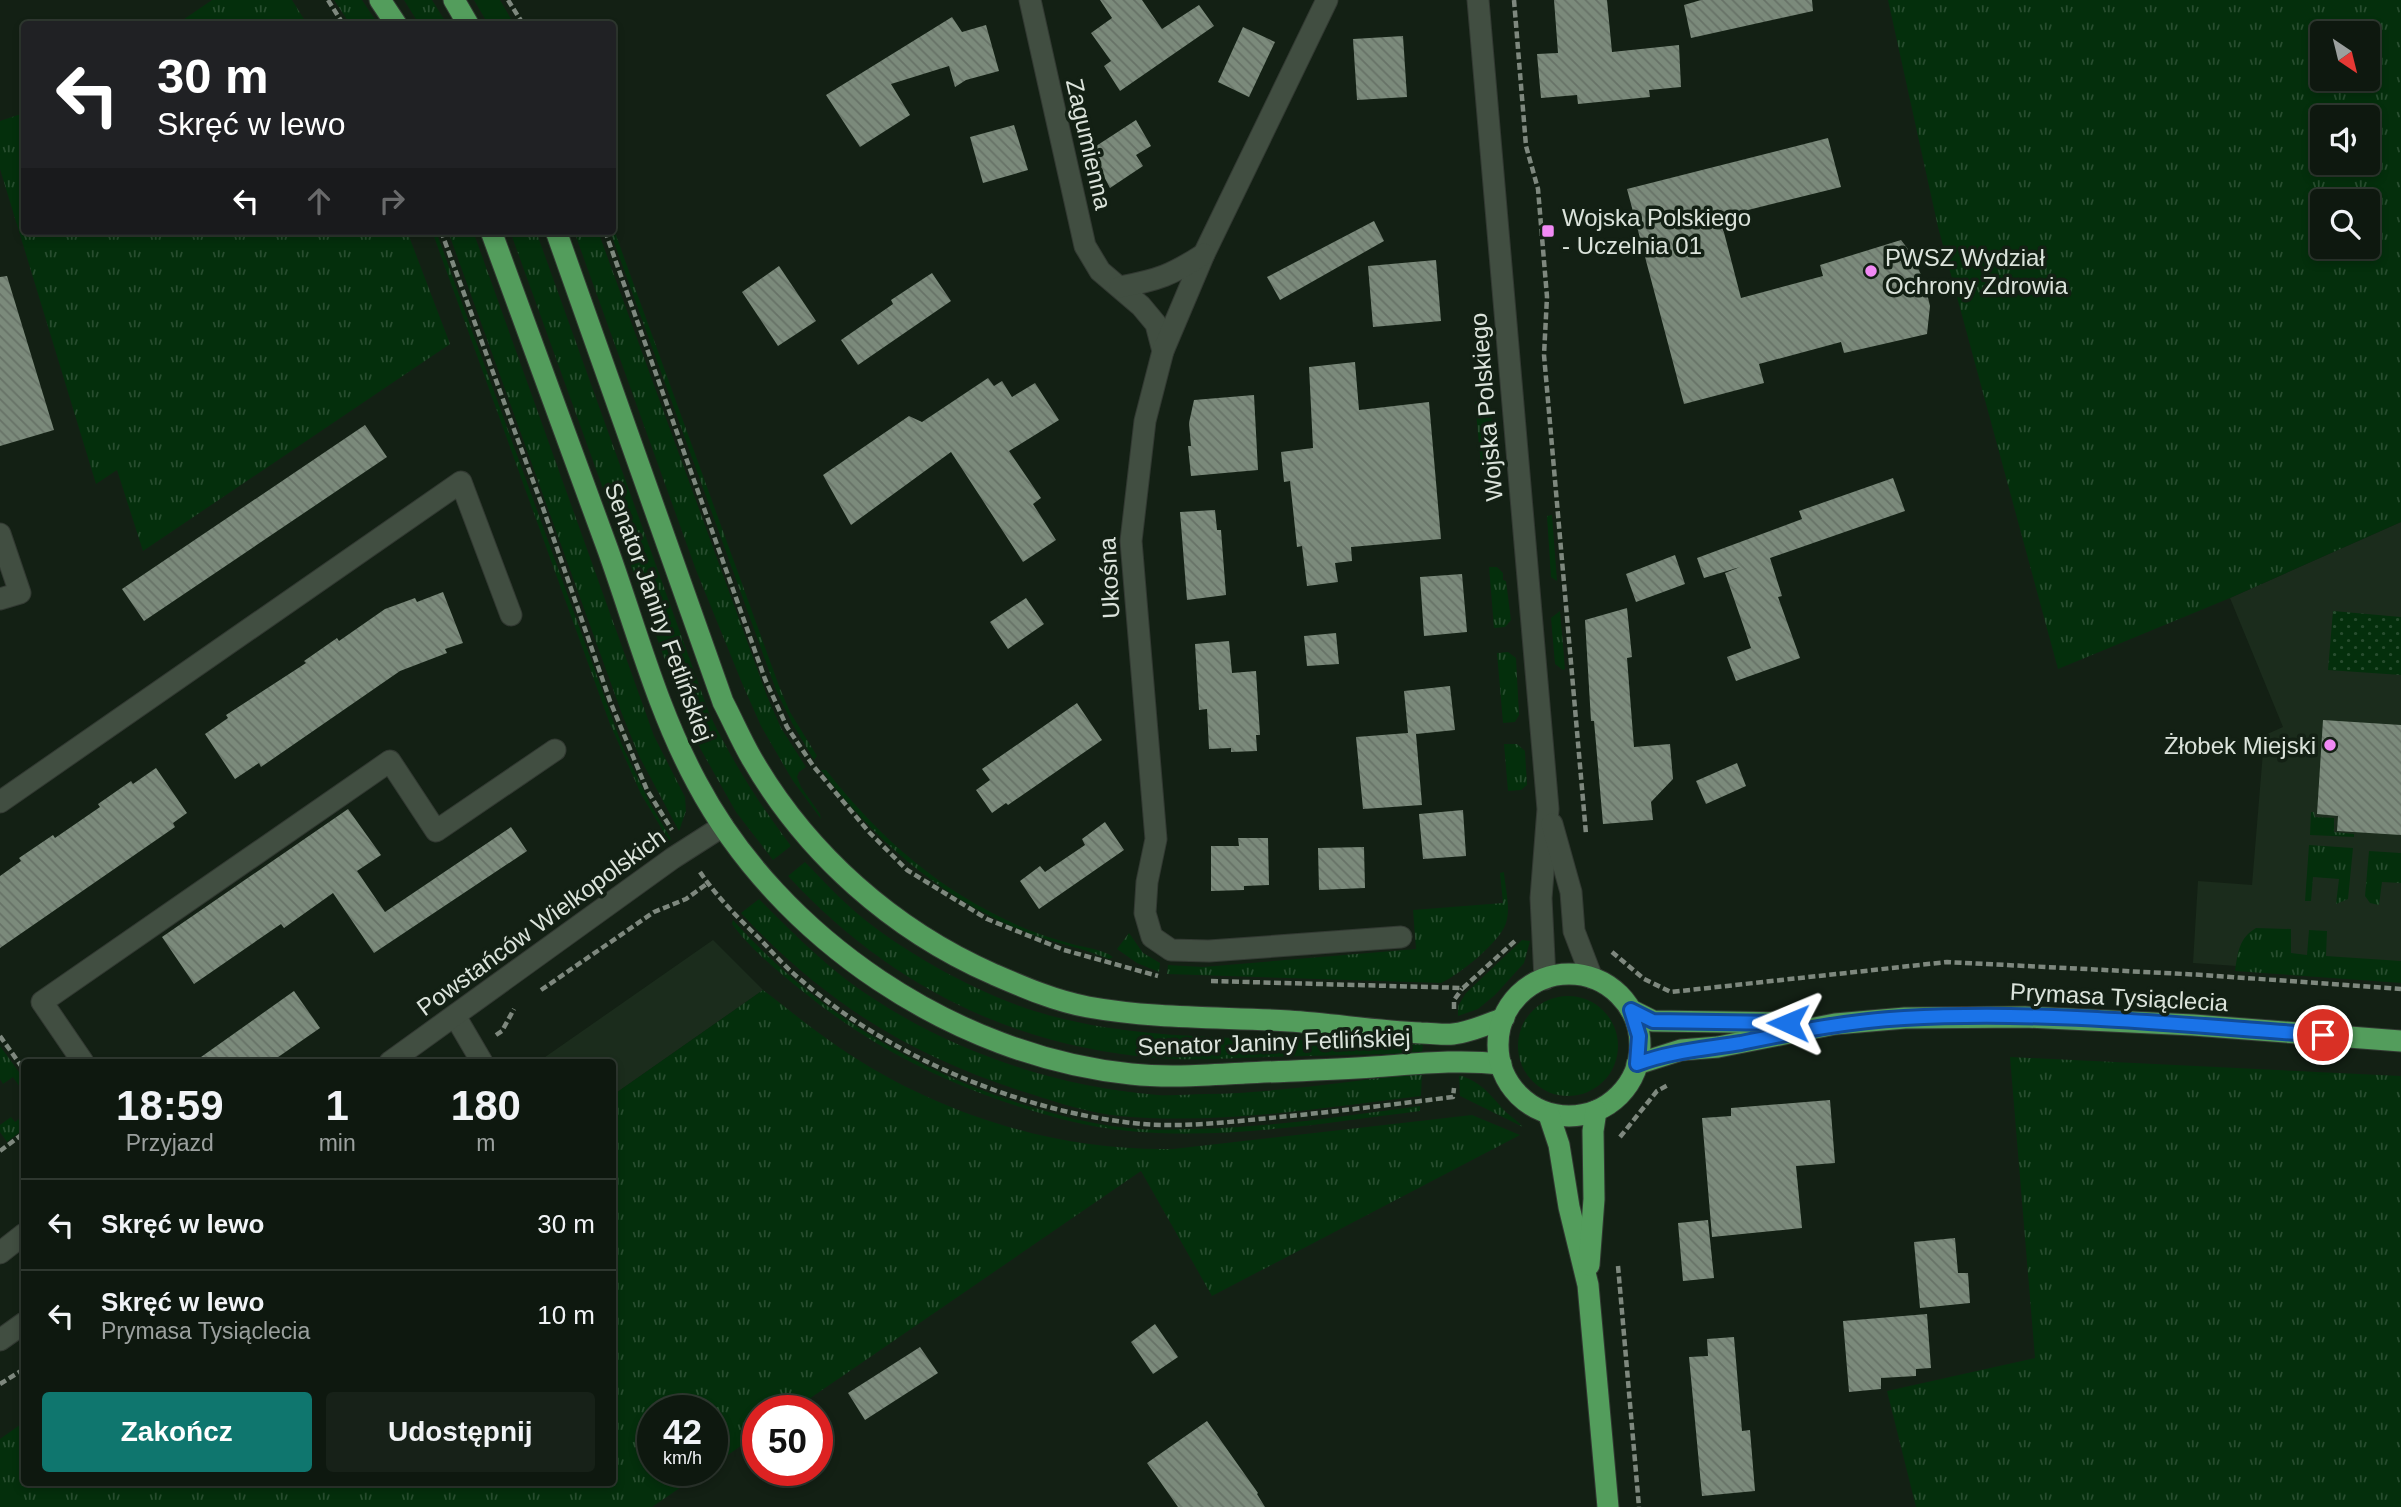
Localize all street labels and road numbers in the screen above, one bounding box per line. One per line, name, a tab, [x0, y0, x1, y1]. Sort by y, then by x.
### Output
street label: Zagumienna	[1061, 76, 1117, 213]
street label: Wojska Polskiego	[1464, 312, 1508, 502]
street label: Senator Janiny Fetlińskiej	[600, 479, 718, 745]
street label: Ukośna	[1093, 536, 1125, 619]
street label: Powstańców Wielkopolskich	[412, 823, 670, 1021]
street label: Prymasa Tysiąclecia	[2009, 978, 2229, 1016]
street label: Senator Janiny Fetlińskiej	[1137, 1024, 1411, 1060]

